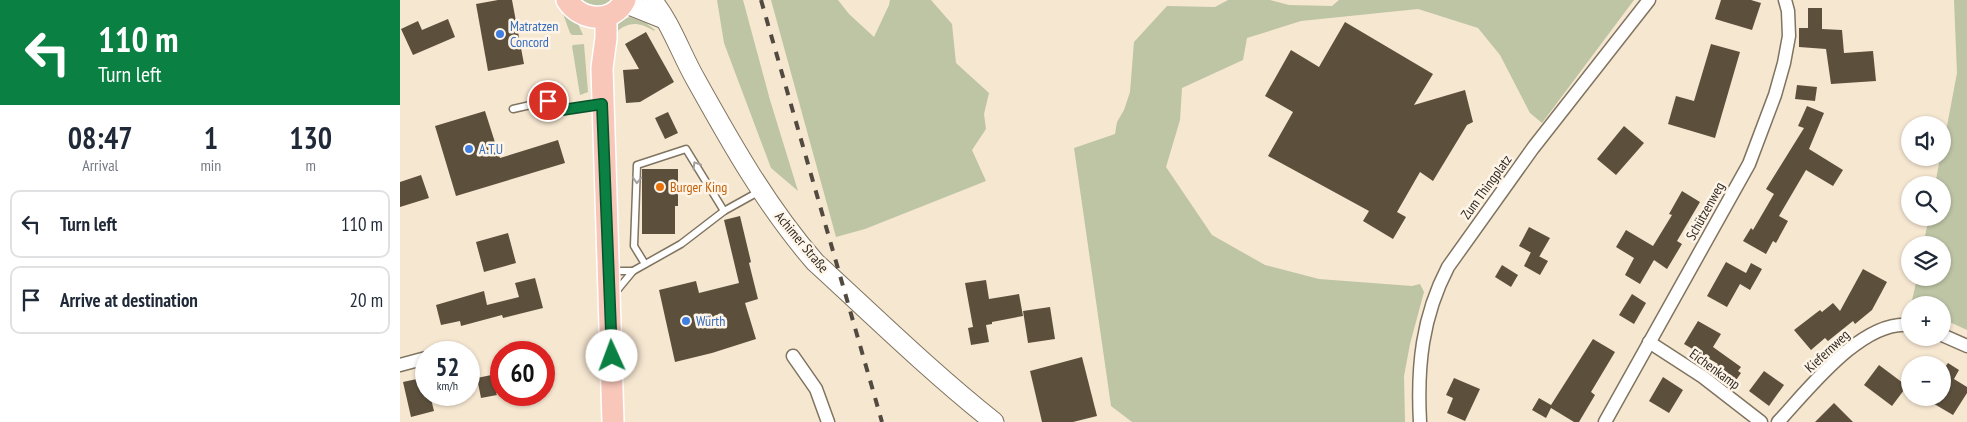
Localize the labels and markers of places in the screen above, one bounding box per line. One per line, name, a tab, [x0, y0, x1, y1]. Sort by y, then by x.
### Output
place label: Matratzen Concord	[510, 17, 558, 51]
marker: Matratzen Concord	[494, 28, 506, 40]
pin	[527, 80, 569, 122]
place label: A.T.U	[479, 140, 503, 158]
marker: A.T.U	[463, 143, 475, 155]
place label: Burger King	[670, 178, 727, 196]
marker: Burger King	[654, 181, 666, 193]
place label: Würth	[696, 312, 725, 330]
marker: Würth	[680, 315, 692, 327]

